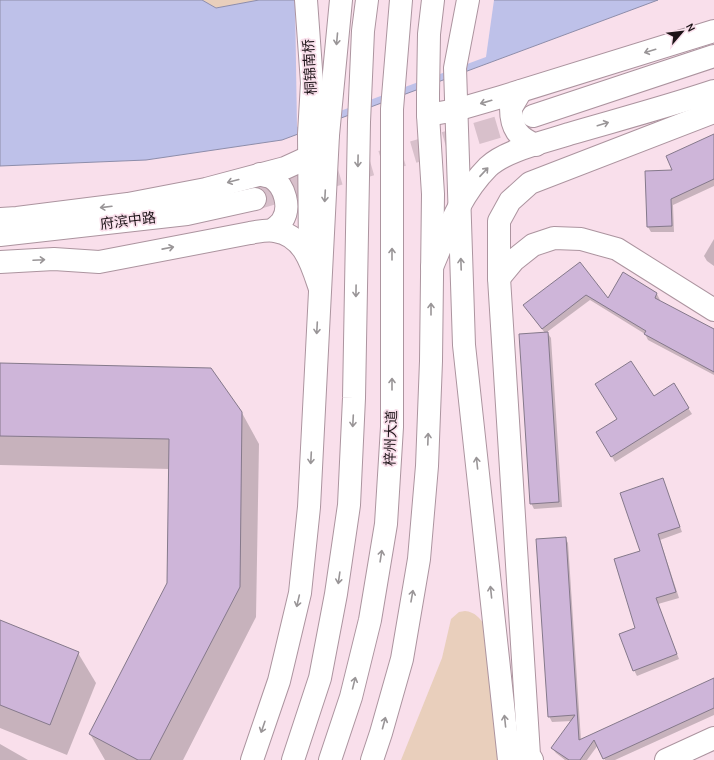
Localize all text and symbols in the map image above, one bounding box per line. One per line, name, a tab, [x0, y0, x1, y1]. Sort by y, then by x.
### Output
north arrow	[662, 12, 702, 52]
text: N	[683, 21, 698, 34]
one-way arrow	[334, 32, 341, 45]
street label: 桐锦南桥	[300, 39, 320, 95]
one-way arrow	[644, 48, 657, 55]
one-way arrow	[480, 99, 493, 106]
one-way arrow	[596, 120, 609, 127]
one-way arrow	[355, 154, 362, 167]
one-way arrow	[479, 167, 489, 177]
one-way arrow	[227, 178, 240, 186]
one-way arrow	[321, 189, 328, 202]
one-way arrow	[100, 203, 113, 210]
street label: 府滨中路	[99, 209, 157, 233]
one-way arrow	[161, 244, 174, 252]
one-way arrow	[388, 248, 396, 261]
one-way arrow	[32, 257, 45, 264]
one-way arrow	[457, 258, 465, 271]
one-way arrow	[352, 284, 360, 297]
one-way arrow	[428, 303, 435, 316]
one-way arrow	[314, 321, 321, 334]
one-way arrow	[388, 378, 396, 391]
street label: 梓州大道	[382, 410, 400, 466]
one-way arrow	[349, 414, 356, 427]
one-way arrow	[424, 433, 431, 446]
one-way arrow	[307, 451, 315, 464]
one-way arrow	[473, 457, 480, 470]
one-way arrow	[377, 549, 385, 562]
one-way arrow	[335, 571, 343, 584]
one-way arrow	[487, 586, 495, 599]
one-way arrow	[409, 590, 417, 603]
one-way arrow	[294, 595, 301, 608]
one-way arrow	[351, 676, 358, 689]
one-way arrow	[501, 715, 509, 728]
one-way arrow	[381, 717, 388, 730]
one-way arrow	[259, 720, 267, 732]

